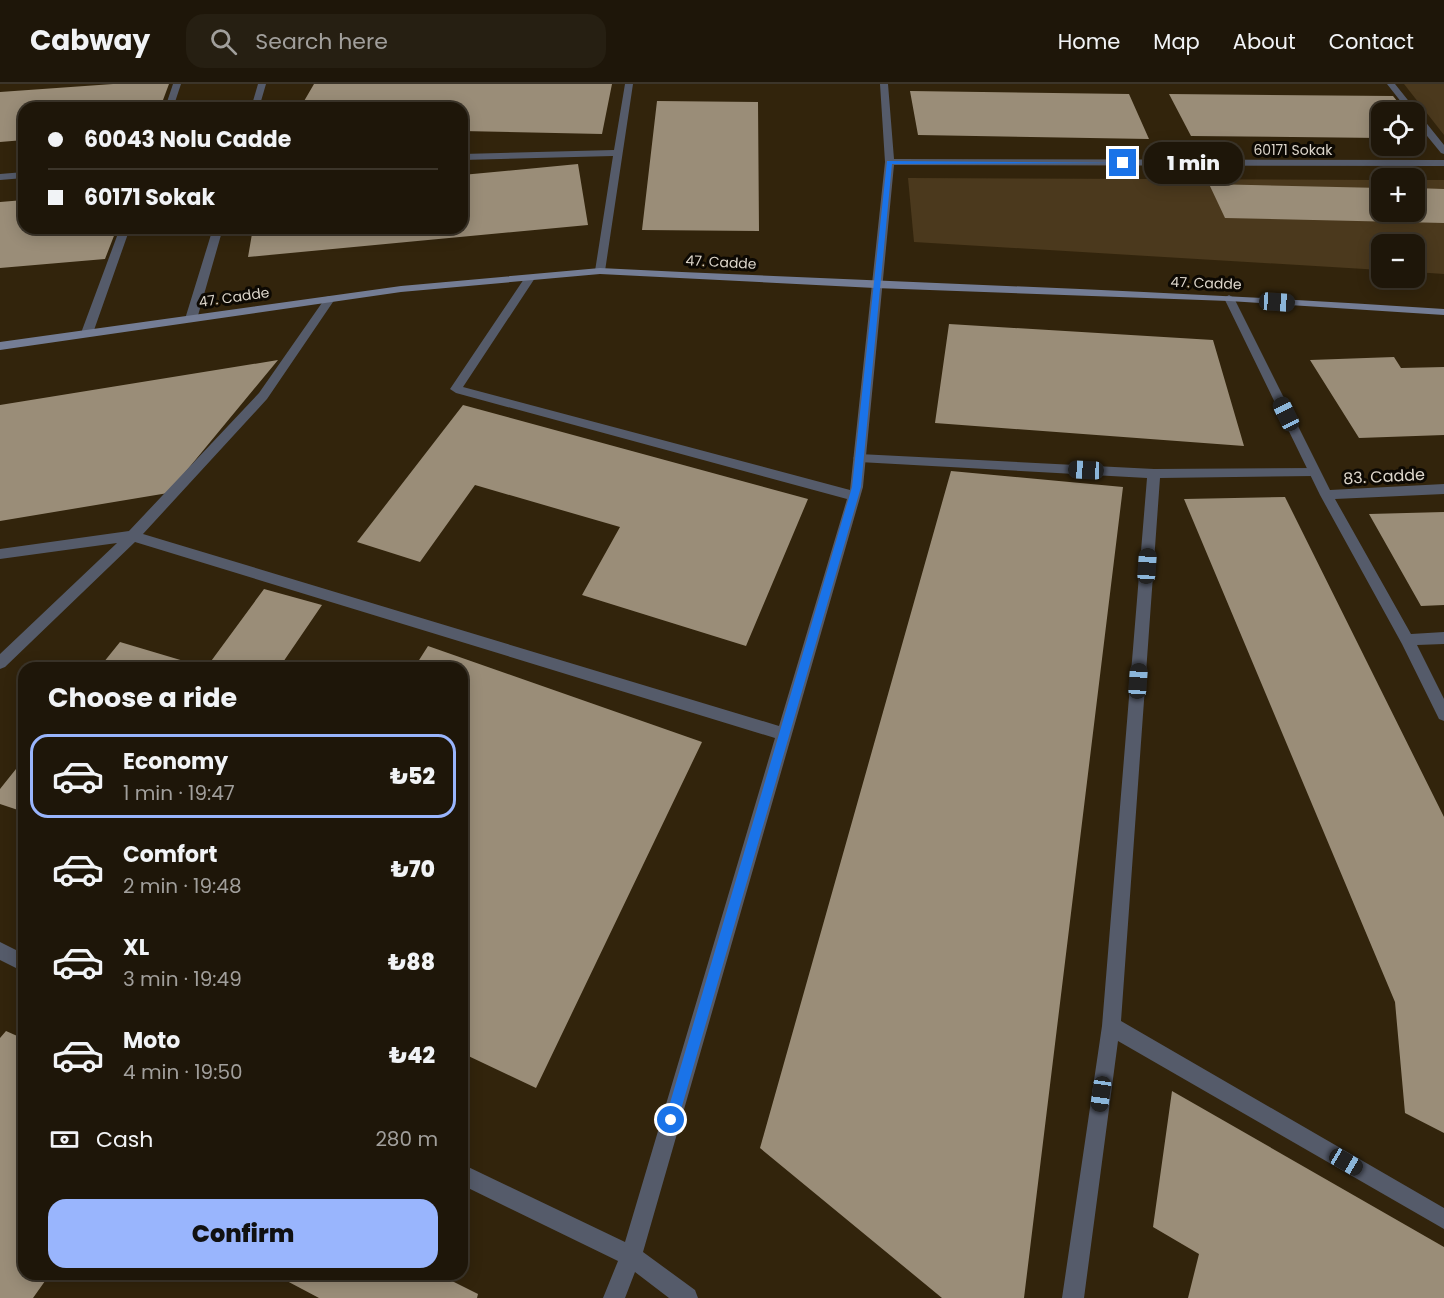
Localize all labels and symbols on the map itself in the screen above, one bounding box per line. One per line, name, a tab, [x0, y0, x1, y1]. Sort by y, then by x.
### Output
street label: 60171 Sokak	[1253, 140, 1333, 160]
callout: 1 min	[1144, 142, 1243, 184]
route end	[1109, 149, 1136, 176]
street label: 47. Cadde	[685, 250, 757, 274]
street label: 47. Cadde	[1170, 272, 1242, 294]
street label: 47. Cadde	[197, 282, 271, 312]
car	[1258, 292, 1296, 312]
car	[1270, 394, 1302, 434]
car	[1068, 460, 1104, 480]
street label: 83. Cadde	[1343, 463, 1426, 490]
car	[1137, 547, 1157, 585]
car	[1128, 662, 1148, 700]
car	[1090, 1075, 1112, 1113]
route start	[657, 1106, 684, 1133]
car	[1326, 1145, 1366, 1179]

